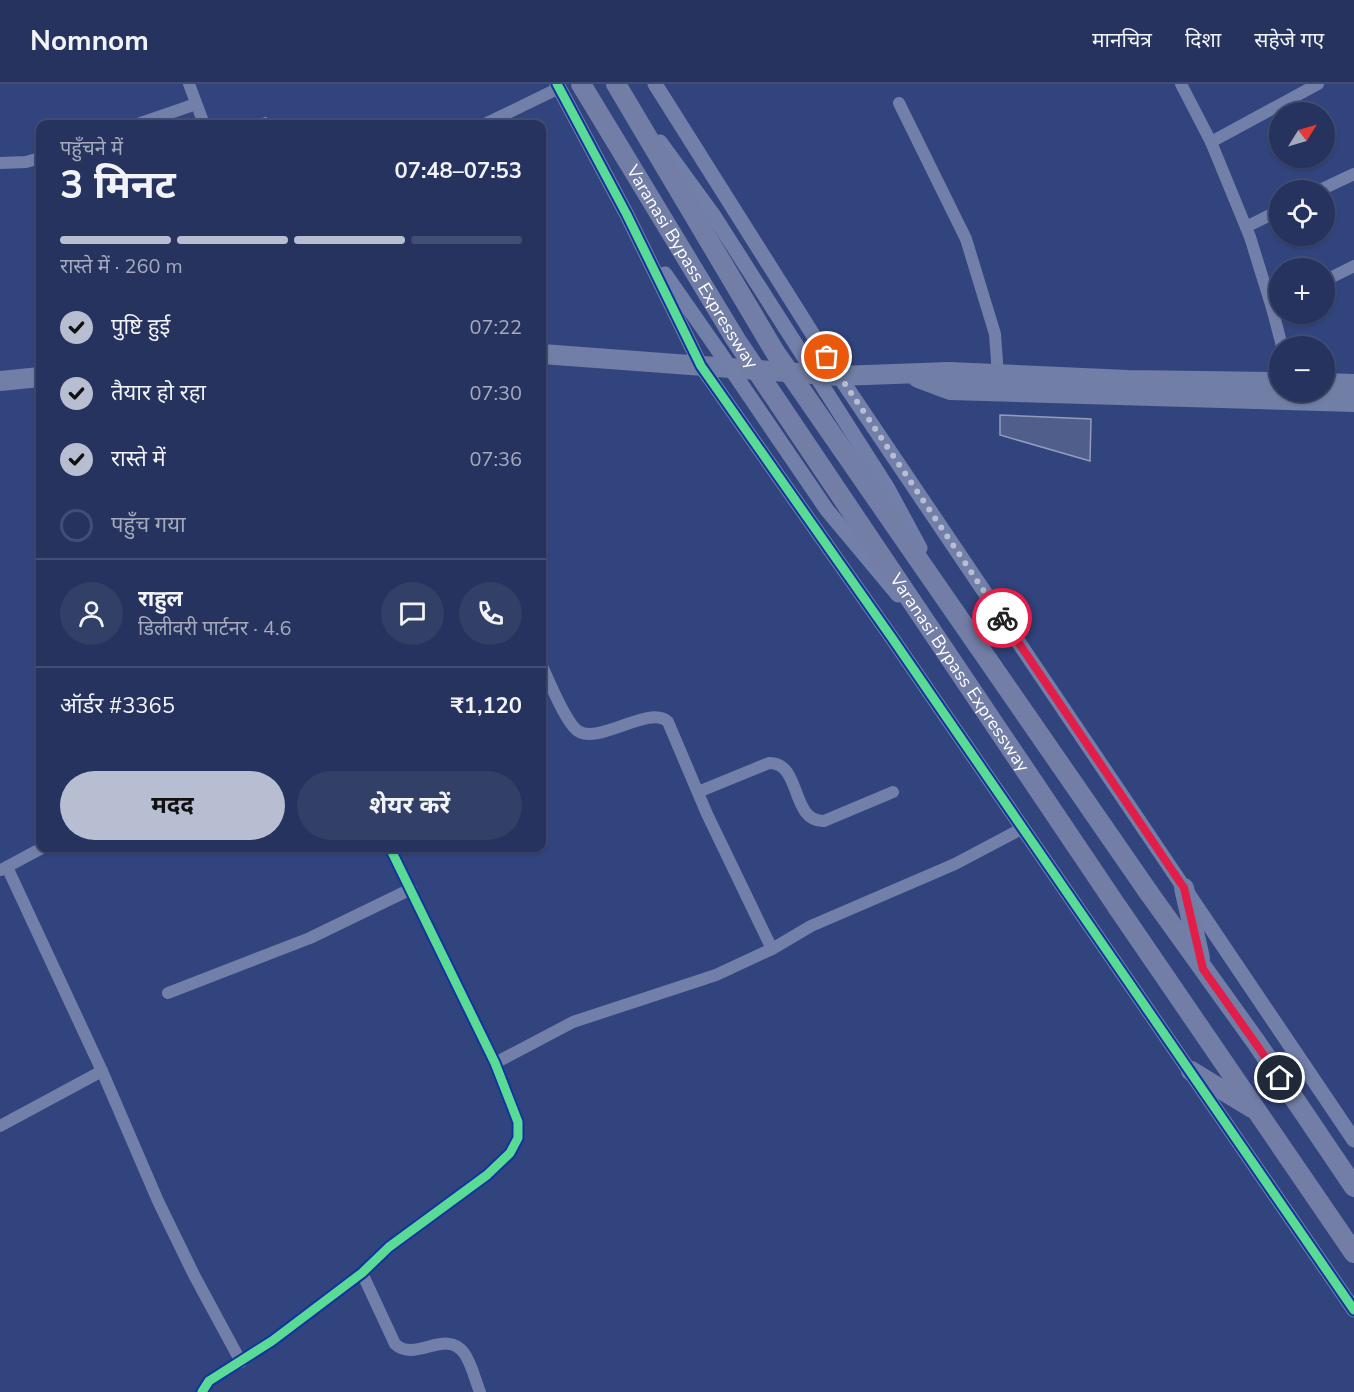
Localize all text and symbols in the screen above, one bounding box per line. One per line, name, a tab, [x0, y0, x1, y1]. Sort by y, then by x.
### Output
text: Nomnom	[30, 22, 149, 60]
text: मानचित्र	[1092, 26, 1152, 54]
text: दिशा	[1185, 26, 1221, 54]
text: सहेजे गए	[1254, 26, 1324, 54]
north arrow	[1269, 102, 1335, 168]
map controls	[1269, 102, 1335, 402]
text: पहुँचने में	[60, 135, 123, 162]
text: 07:48–07:53	[394, 156, 522, 186]
text: 3 मिनट	[60, 159, 176, 212]
street label: Varanasi Bypass Expressway	[620, 160, 764, 374]
button: locate	[1269, 180, 1335, 246]
text: रास्ते में · 260 m	[60, 253, 183, 280]
button: +	[1269, 258, 1335, 324]
icon: check	[60, 311, 93, 344]
text: पुष्टि हुई	[111, 312, 170, 342]
text: 07:22	[469, 314, 522, 341]
pin	[801, 331, 852, 382]
button: −	[1269, 336, 1335, 402]
icon: bag	[810, 340, 843, 373]
icon: check	[60, 377, 93, 410]
text: तैयार हो रहा	[111, 378, 206, 408]
text: 07:30	[469, 380, 522, 407]
icon: check	[60, 443, 93, 476]
text: रास्ते में	[111, 444, 166, 474]
text: 07:36	[469, 446, 522, 473]
text: पहुँच गया	[111, 510, 186, 540]
street label: Varanasi Bypass Expressway	[884, 568, 1036, 777]
button: person	[60, 582, 123, 645]
button: chat	[381, 582, 444, 645]
button: phone	[459, 582, 522, 645]
text: राहुल	[138, 584, 183, 614]
courier	[972, 588, 1032, 648]
icon: bike	[986, 602, 1019, 635]
text: डिलीवरी पार्टनर · 4.6	[138, 615, 292, 642]
text: ऑर्डर #3365	[60, 691, 175, 721]
text: ₹1,120	[451, 691, 522, 721]
button: मदद	[60, 771, 285, 840]
button: शेयर करें	[297, 771, 522, 840]
pin	[1254, 1052, 1305, 1103]
icon: home	[1263, 1061, 1296, 1094]

